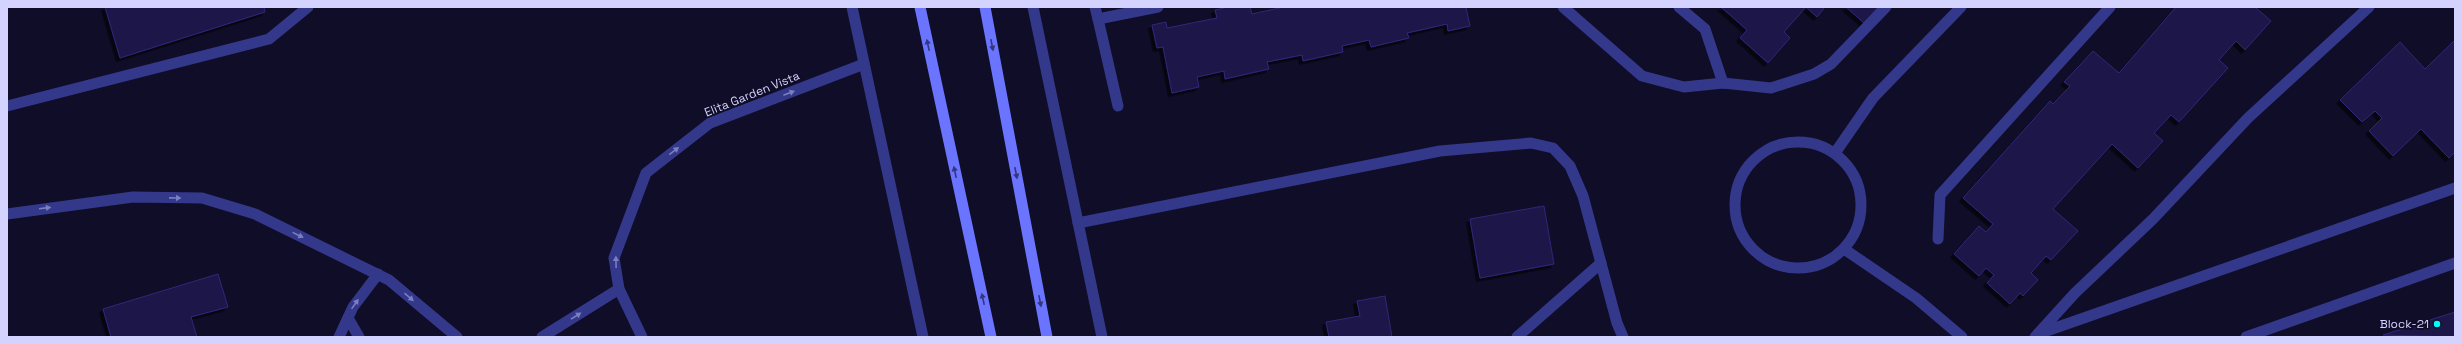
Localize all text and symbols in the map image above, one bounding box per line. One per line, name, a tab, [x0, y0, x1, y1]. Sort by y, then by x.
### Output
one-way arrow	[925, 39, 931, 51]
one-way arrow	[989, 39, 995, 51]
street label: Elita Garden Vista	[702, 68, 802, 120]
one-way arrow	[783, 89, 795, 95]
one-way arrow	[669, 147, 680, 155]
one-way arrow	[952, 166, 958, 178]
one-way arrow	[1013, 167, 1019, 179]
one-way arrow	[169, 194, 181, 201]
one-way arrow	[39, 205, 52, 211]
one-way arrow	[292, 232, 303, 238]
one-way arrow	[612, 255, 619, 268]
one-way arrow	[404, 293, 415, 302]
one-way arrow	[980, 293, 986, 305]
one-way arrow	[1038, 295, 1044, 307]
one-way arrow	[352, 298, 359, 310]
one-way arrow	[570, 313, 581, 320]
place label: Block-21	[2380, 316, 2429, 332]
marker: Block-21	[2432, 319, 2442, 329]

